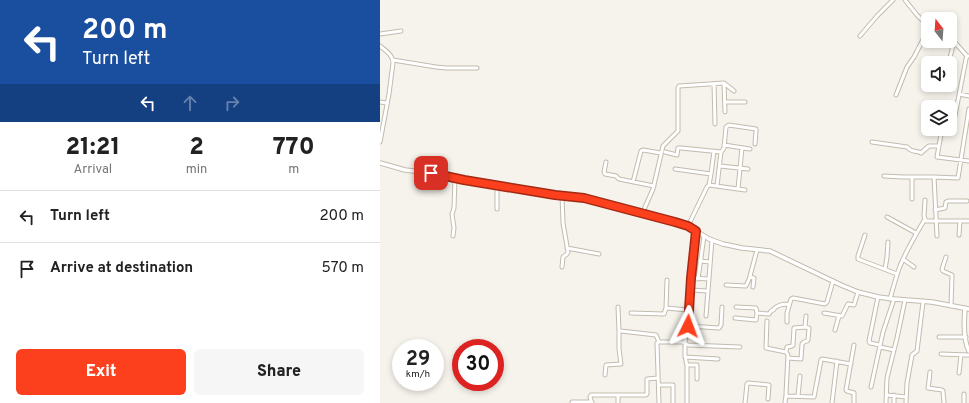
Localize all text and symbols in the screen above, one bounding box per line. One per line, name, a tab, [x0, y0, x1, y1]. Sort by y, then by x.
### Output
north arrow	[921, 12, 957, 48]
map controls	[921, 12, 957, 136]
text: 200 m	[82, 13, 168, 49]
icon: left	[16, 16, 68, 68]
text: Turn left	[82, 48, 150, 71]
button: sound	[921, 56, 957, 92]
icon: left	[137, 92, 159, 114]
icon: ahead	[179, 92, 201, 114]
icon: right	[221, 92, 243, 114]
button: layers	[921, 100, 957, 136]
text: 21:21	[65, 133, 120, 163]
text: 2	[189, 133, 204, 163]
text: 770	[273, 133, 315, 163]
pin	[414, 156, 448, 190]
text: Arrival	[73, 162, 112, 178]
text: min	[186, 162, 207, 178]
text: m	[288, 162, 299, 178]
icon: arrive	[420, 162, 442, 184]
icon: left	[16, 206, 38, 228]
text: Turn left	[50, 207, 110, 226]
text: 200 m	[319, 207, 364, 226]
icon: arrive	[16, 258, 38, 280]
text: Arrive at destination	[50, 259, 193, 278]
text: 570 m	[322, 259, 364, 278]
position arrow	[667, 305, 709, 347]
speed limit sign: 30	[452, 339, 504, 391]
text: 29	[406, 347, 430, 373]
button: Exit	[16, 349, 186, 395]
button: Share	[194, 349, 364, 395]
text: km/h	[406, 368, 430, 381]

